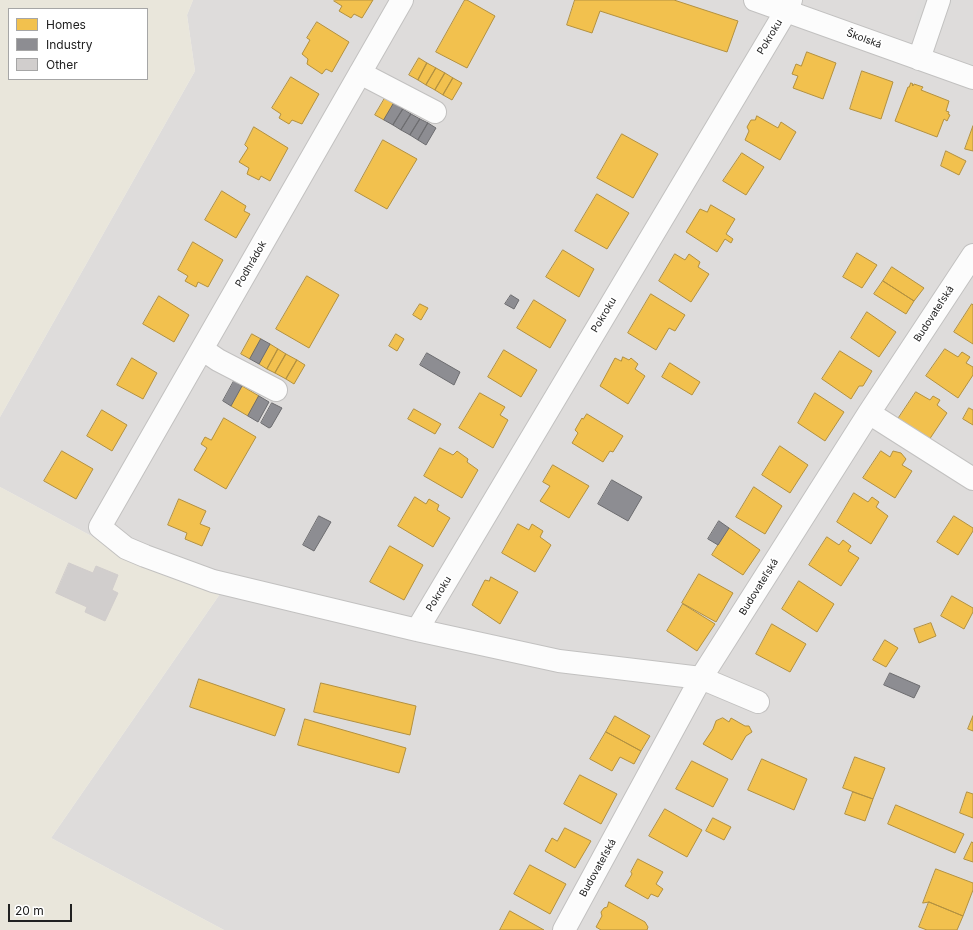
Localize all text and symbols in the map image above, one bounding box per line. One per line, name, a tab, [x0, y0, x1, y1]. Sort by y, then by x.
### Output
legend	[8, 8, 148, 80]
text: Homes	[46, 17, 86, 32]
street label: Pokroku	[755, 17, 785, 57]
street label: Školská	[845, 27, 883, 51]
text: Industry	[46, 37, 92, 52]
text: Other	[46, 57, 78, 72]
street label: Podhrádok	[233, 239, 269, 289]
street label: Budovateľská	[911, 284, 957, 344]
street label: Pokroku	[589, 295, 619, 335]
street label: Budovateľská	[737, 557, 781, 617]
street label: Pokroku	[424, 574, 454, 614]
street label: Budovateľská	[577, 837, 619, 899]
scale bar	[10, 896, 74, 922]
text: 20 m	[15, 903, 44, 918]

